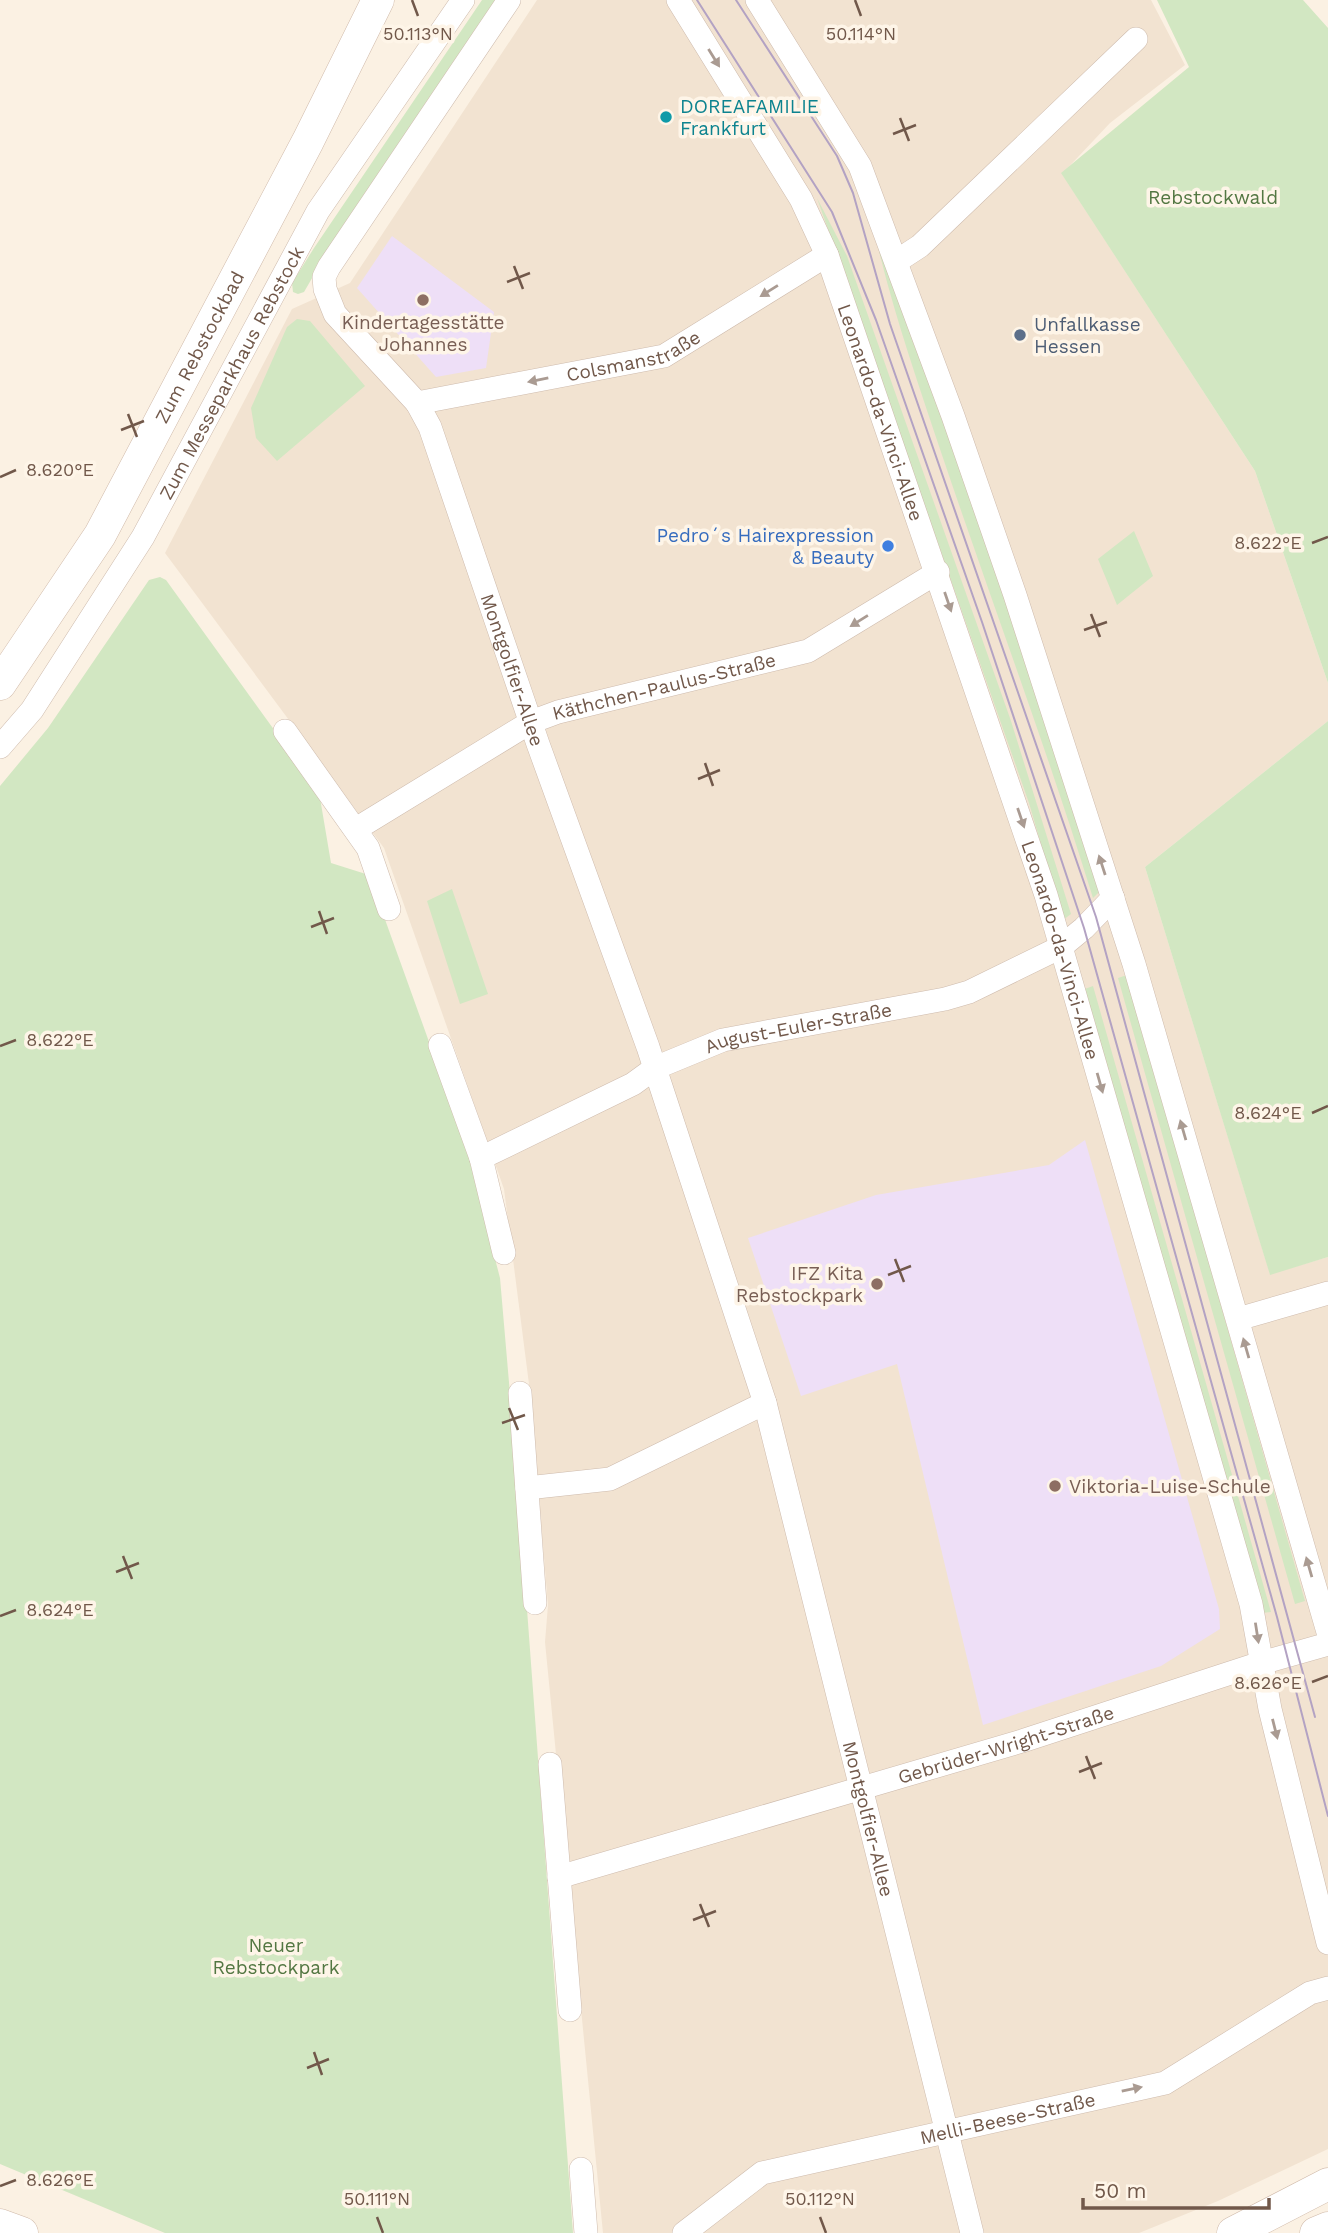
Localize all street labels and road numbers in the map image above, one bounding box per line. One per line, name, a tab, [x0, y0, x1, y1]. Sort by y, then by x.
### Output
street label: Zum Messeparkhaus Rebstock	[154, 242, 309, 503]
street label: Zum Rebstockbad	[150, 267, 249, 427]
street label: Leonardo-da-Vinci-Allee	[833, 301, 928, 524]
street label: Colsmanstraße	[564, 325, 705, 386]
street label: Montgolfier-Allee	[476, 591, 549, 749]
street label: Käthchen-Paulus-Straße	[550, 648, 778, 725]
street label: Leonardo-da-Vinci-Allee	[1016, 838, 1104, 1062]
street label: August-Euler-Straße	[701, 998, 894, 1058]
street label: Gebrüder-Wright-Straße	[895, 1701, 1117, 1789]
street label: Montgolfier-Allee	[838, 1739, 899, 1899]
street label: Melli-Beese-Straße	[918, 2088, 1098, 2149]

